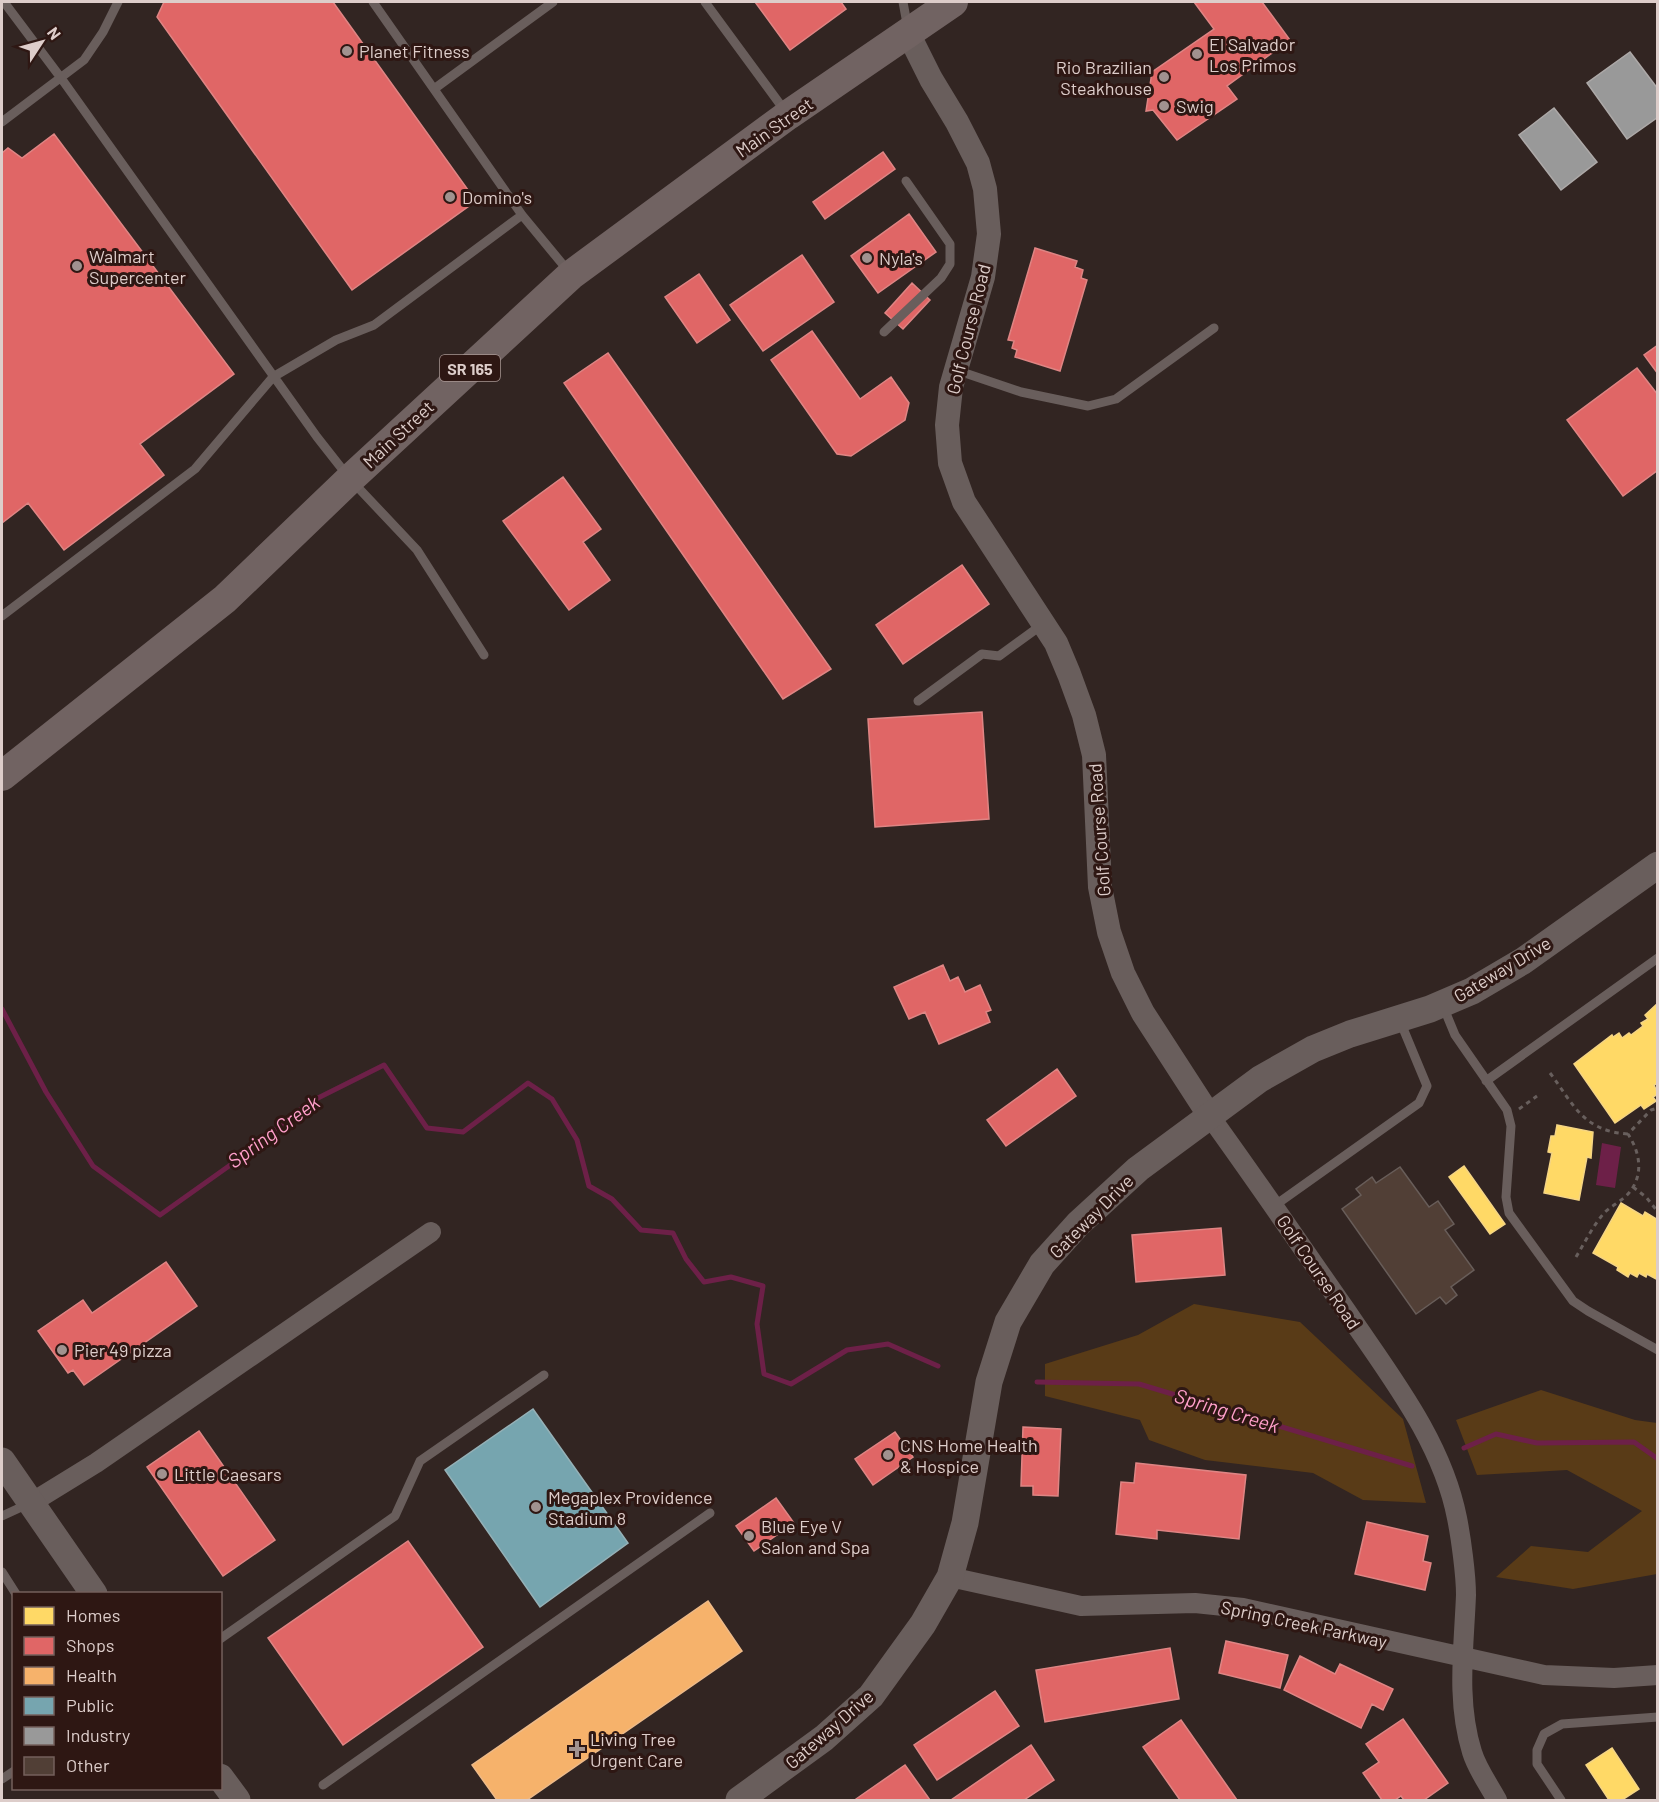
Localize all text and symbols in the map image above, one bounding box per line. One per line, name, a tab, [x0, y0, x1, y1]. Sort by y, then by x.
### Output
north arrow	[12, 12, 72, 72]
text: N	[44, 23, 65, 43]
place label: El Salvador Los Primos	[1209, 33, 1296, 76]
place label: Planet Fitness	[359, 40, 470, 62]
marker: Planet Fitness	[340, 44, 354, 58]
marker: El Salvador Los Primos	[1190, 47, 1204, 61]
place label: Rio Brazilian Steakhouse	[1056, 56, 1152, 99]
marker: Rio Brazilian Steakhouse	[1157, 70, 1171, 84]
street label: Main Street	[731, 92, 817, 162]
place label: Swig	[1176, 95, 1214, 117]
marker: Swig	[1157, 99, 1171, 113]
place label: Domino's	[462, 186, 532, 208]
marker: Domino's	[443, 190, 457, 204]
place label: Walmart Supercenter	[89, 245, 187, 288]
place label: Nyla's	[879, 247, 923, 269]
marker: Nyla's	[860, 251, 874, 265]
marker: Walmart Supercenter	[70, 259, 84, 273]
street label: Golf Course Road	[941, 262, 995, 396]
road number: SR 165	[440, 355, 500, 381]
street label: Main Street	[358, 396, 438, 472]
street label: Golf Course Road	[1083, 763, 1115, 897]
street label: Gateway Drive	[1449, 931, 1555, 1007]
water label: Spring Creek	[222, 1089, 324, 1172]
street label: Gateway Drive	[1044, 1169, 1138, 1263]
street label: Golf Course Road	[1273, 1211, 1365, 1333]
place label: Pier 49 pizza	[74, 1339, 172, 1361]
marker: Pier 49 pizza	[55, 1343, 69, 1357]
water label: Spring Creek	[1172, 1383, 1282, 1437]
place label: CNS Home Health & Hospice	[900, 1434, 1038, 1477]
marker: CNS Home Health & Hospice	[881, 1448, 895, 1462]
place label: Little Caesars	[174, 1463, 282, 1485]
marker: Little Caesars	[155, 1467, 169, 1481]
place label: Megaplex Providence Stadium 8	[548, 1486, 713, 1529]
marker: Megaplex Providence Stadium 8	[529, 1500, 543, 1514]
place label: Blue Eye V Salon and Spa	[761, 1515, 870, 1558]
marker: Blue Eye V Salon and Spa	[742, 1529, 756, 1543]
legend	[12, 1592, 222, 1790]
street label: Spring Creek Parkway	[1219, 1596, 1389, 1652]
text: Homes	[66, 1604, 120, 1626]
text: Shops	[66, 1634, 115, 1656]
text: Health	[66, 1664, 117, 1686]
street label: Gateway Drive	[780, 1685, 878, 1773]
text: Public	[66, 1694, 114, 1716]
text: Industry	[66, 1724, 130, 1746]
place label: Living Tree Urgent Care	[590, 1728, 683, 1771]
marker: Living Tree Urgent Care	[568, 1740, 586, 1758]
text: Other	[66, 1754, 110, 1776]

